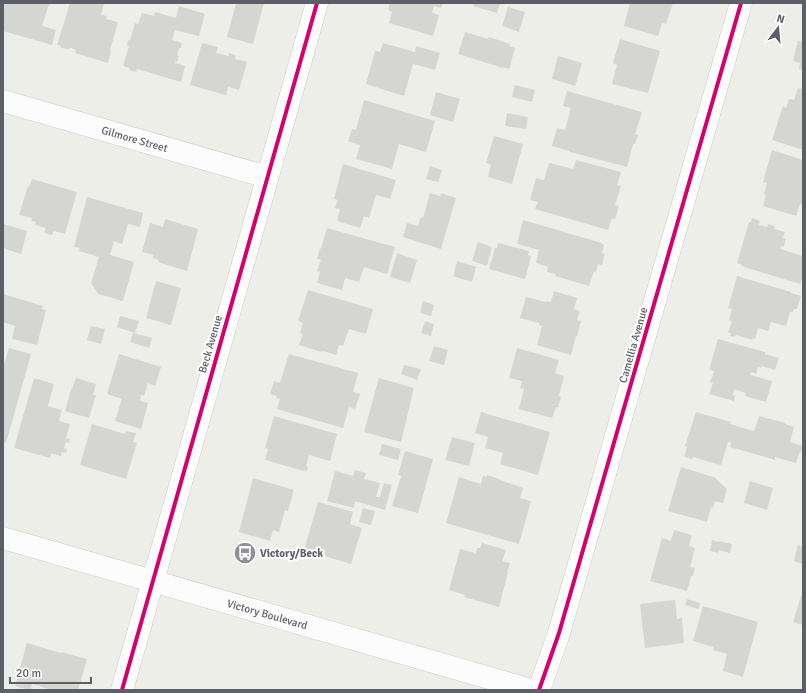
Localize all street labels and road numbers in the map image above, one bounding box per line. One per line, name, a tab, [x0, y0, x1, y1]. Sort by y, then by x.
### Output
street label: Gilmore Street	[100, 124, 169, 155]
street label: Camellia Avenue	[616, 306, 650, 384]
street label: Beck Avenue	[196, 314, 225, 375]
street label: Victory Boulevard	[225, 597, 309, 632]

